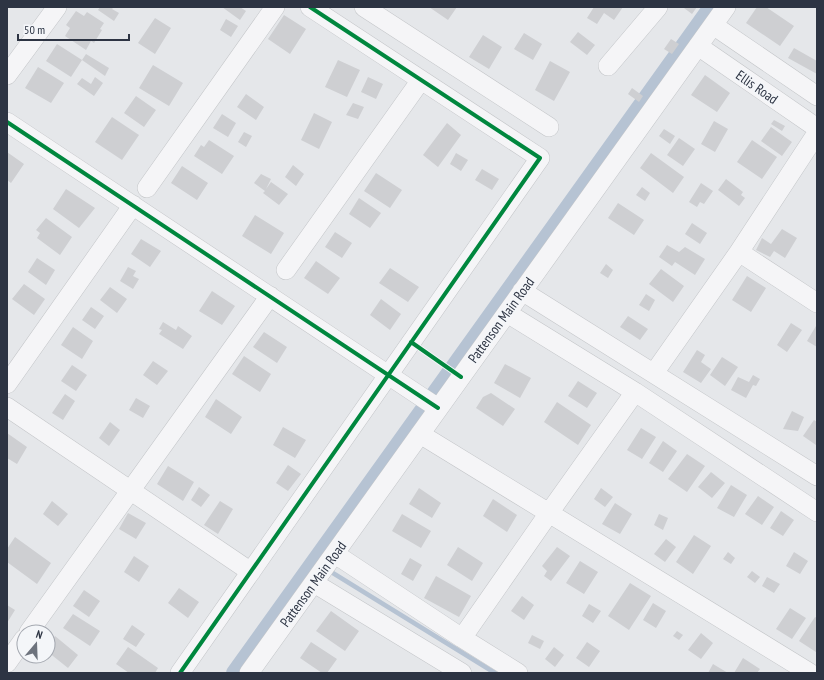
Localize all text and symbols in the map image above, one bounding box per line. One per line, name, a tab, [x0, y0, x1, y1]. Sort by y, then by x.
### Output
scale bar	[18, 16, 129, 42]
text: 50 m	[24, 22, 45, 37]
street label: Ellis Road	[733, 66, 781, 108]
street label: Pattenson Main Road	[464, 274, 538, 366]
street label: Pattenson Main Road	[276, 538, 350, 630]
north arrow	[16, 624, 56, 664]
text: N	[34, 627, 44, 642]

